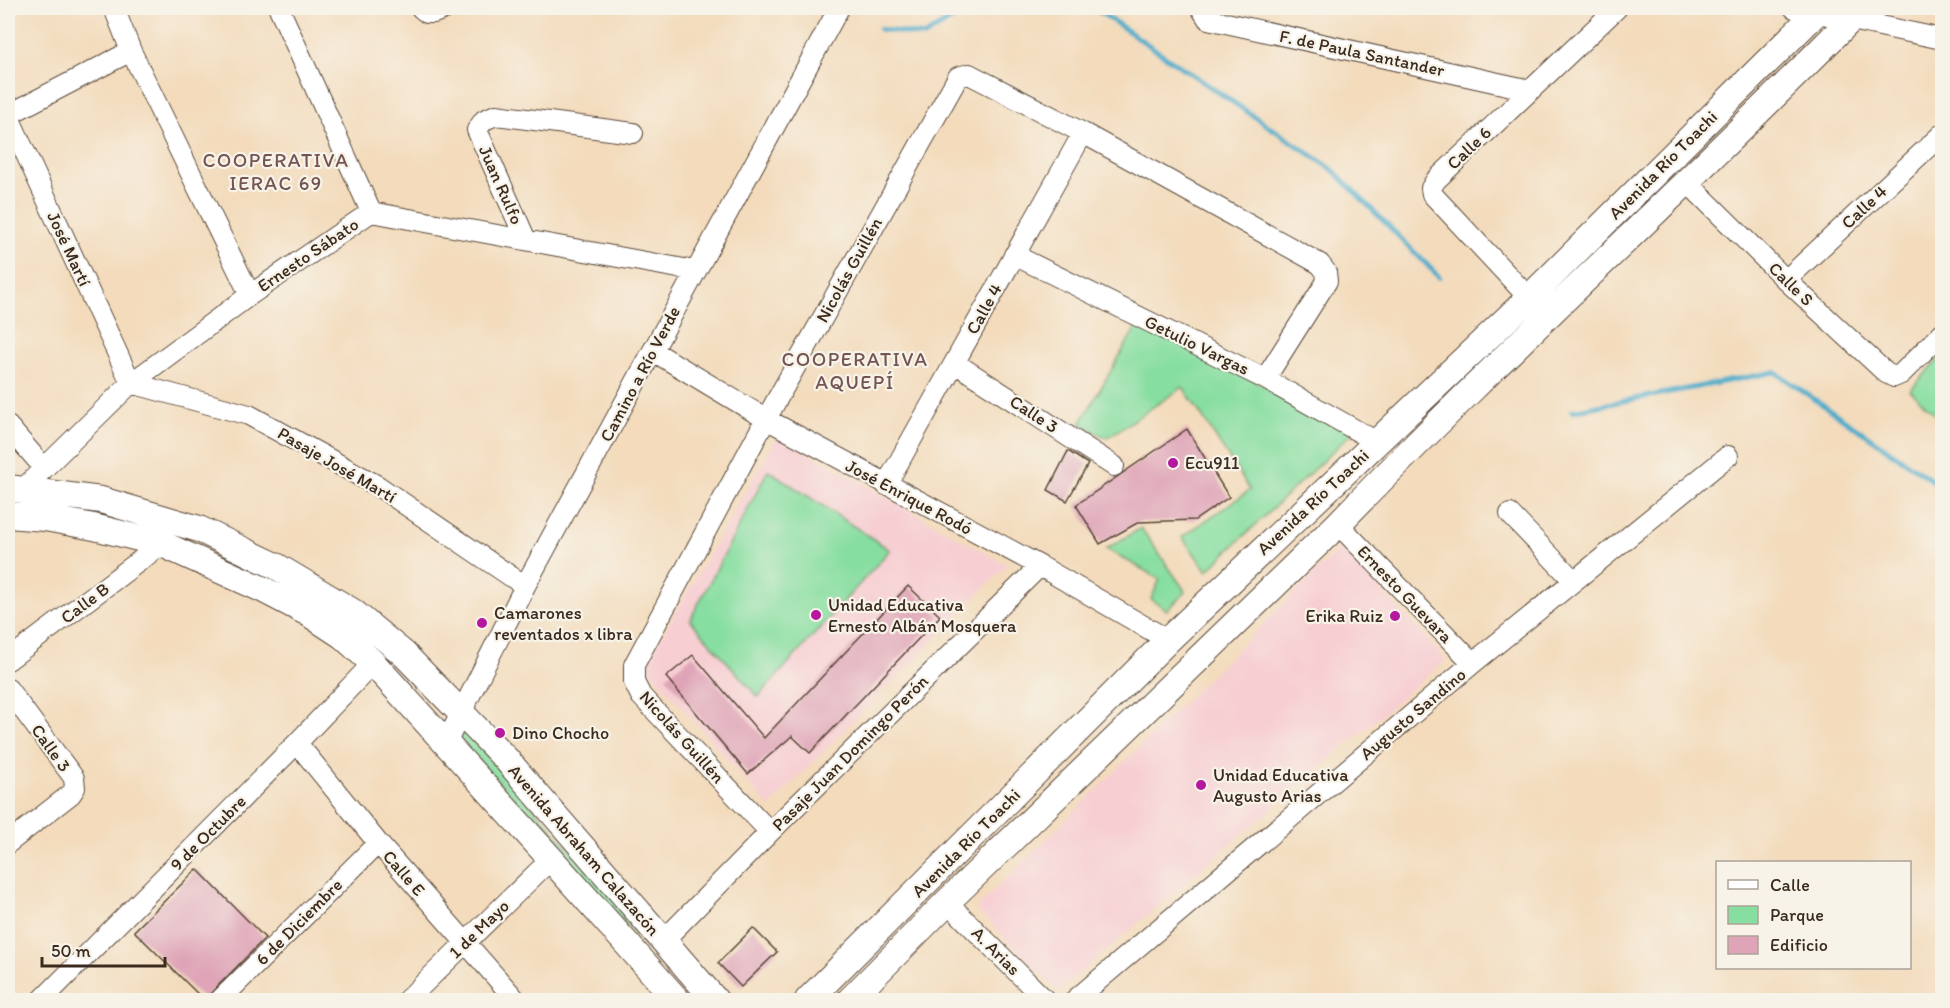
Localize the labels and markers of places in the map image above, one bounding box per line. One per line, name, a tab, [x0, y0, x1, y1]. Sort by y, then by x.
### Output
place label: Ecu911	[1185, 452, 1239, 474]
marker: Ecu911	[1166, 456, 1180, 470]
place label: Unidad Educativa Ernesto Albán Mosquera	[828, 594, 1017, 637]
place label: Camarones reventados x libra	[494, 602, 633, 645]
place label: Erika Ruiz	[1305, 605, 1384, 627]
marker: Unidad Educativa Ernesto Albán Mosquera	[809, 608, 823, 622]
marker: Erika Ruiz	[1388, 609, 1402, 623]
marker: Camarones reventados x libra	[475, 616, 489, 630]
place label: Dino Chocho	[512, 722, 609, 744]
marker: Dino Chocho	[493, 726, 507, 740]
place label: Unidad Educativa Augusto Arias	[1213, 764, 1349, 807]
marker: Unidad Educativa Augusto Arias	[1194, 778, 1208, 792]

